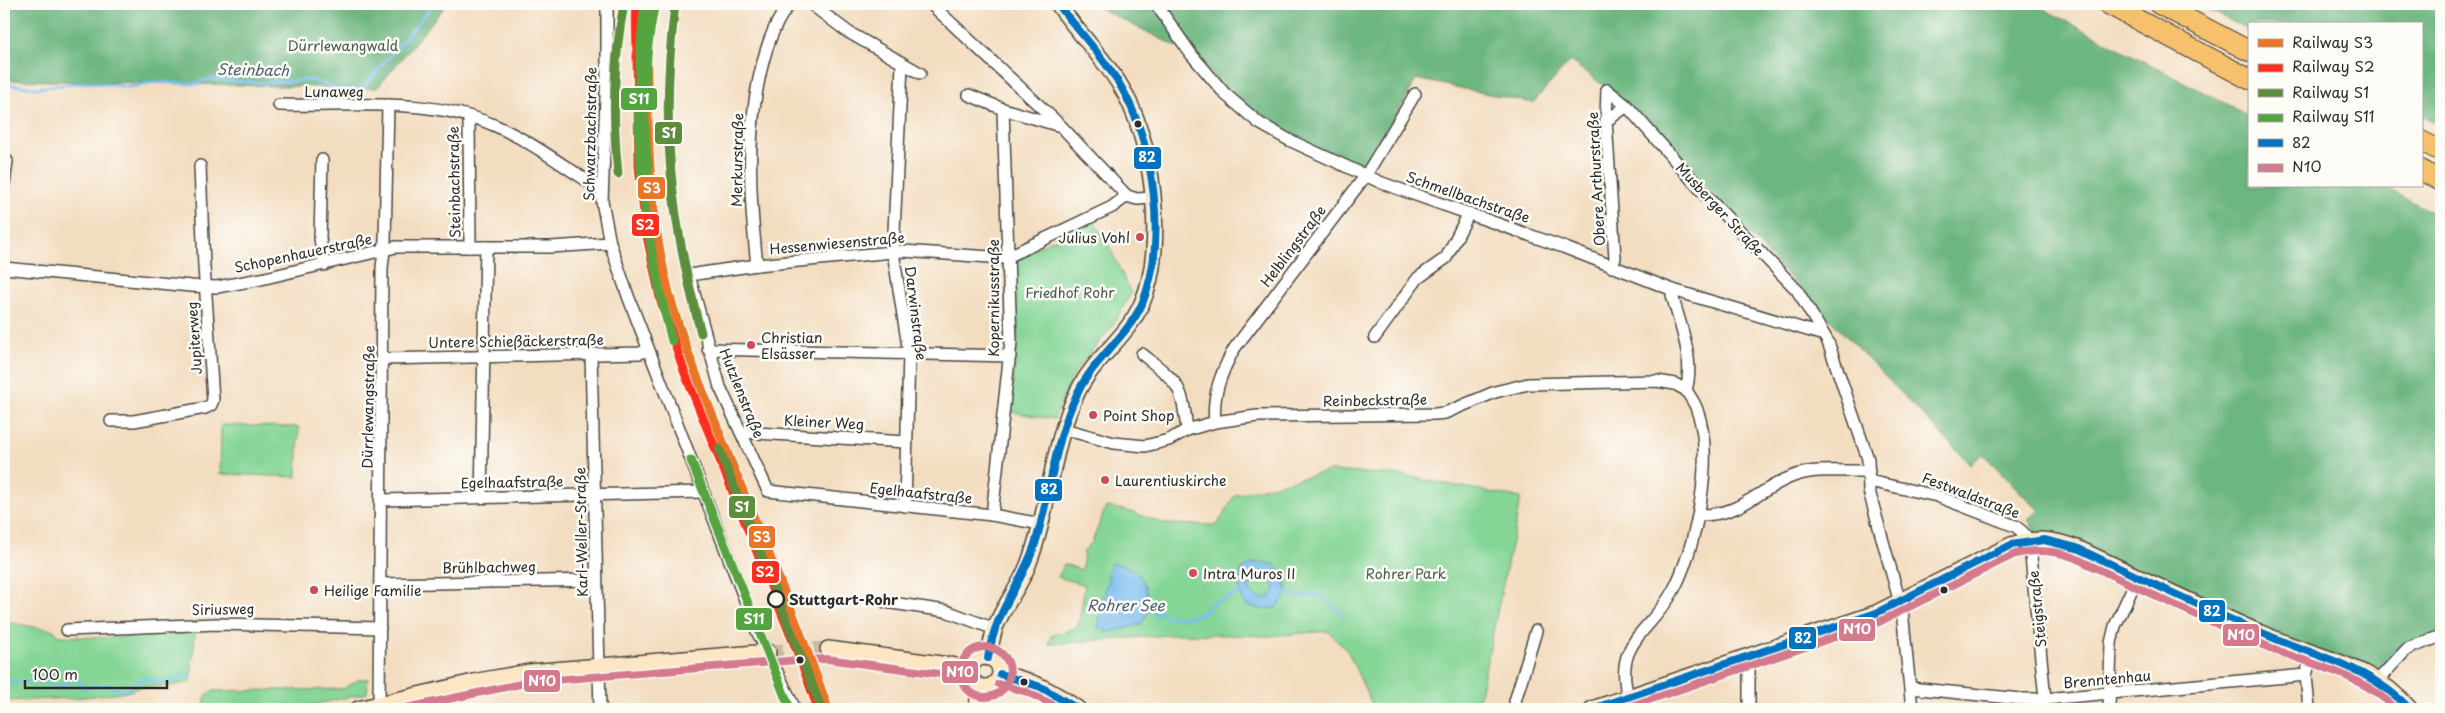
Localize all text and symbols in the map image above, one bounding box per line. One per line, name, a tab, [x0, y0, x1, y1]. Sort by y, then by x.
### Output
legend	[2248, 22, 2422, 188]
text: Railway S3	[2292, 30, 2373, 53]
park label: Dürrlewangwald	[288, 35, 399, 56]
text: Railway S2	[2292, 54, 2375, 77]
water label: Steinbach	[217, 57, 289, 81]
street label: Schwarzbachstraße	[578, 67, 602, 201]
text: Railway S1	[2292, 80, 2369, 103]
street label: Lunaweg	[304, 81, 364, 102]
line badge: S11	[620, 87, 658, 111]
text: S11	[629, 88, 649, 109]
text: Railway S11	[2292, 104, 2375, 127]
street label: Obere Arthurstraße	[1582, 111, 1610, 247]
street label: Merkurstraße	[726, 113, 748, 207]
unlabelled marker	[1133, 119, 1143, 129]
line badge: S1	[654, 121, 683, 145]
text: S1	[662, 122, 676, 143]
street label: Steinbachstraße	[443, 126, 465, 238]
text: 82	[2292, 130, 2311, 153]
line badge: 82	[1133, 146, 1162, 170]
text: 82	[1138, 146, 1156, 167]
text: N10	[2292, 154, 2321, 177]
street label: Musberger Straße	[1671, 158, 1769, 260]
street label: Schmellbachstraße	[1403, 166, 1533, 228]
line badge: S3	[637, 176, 666, 200]
text: S3	[643, 177, 661, 198]
street label: Helblingstraße	[1255, 201, 1331, 291]
line badge: S2	[631, 213, 660, 237]
text: S2	[636, 214, 654, 235]
street label: Hessenwiesenstraße	[768, 227, 906, 259]
place label: Julius Vohl	[1058, 227, 1130, 248]
street label: Schopenhauerstraße	[232, 228, 374, 278]
marker: Julius Vohl	[1134, 231, 1146, 243]
street label: Kopernikusstraße	[983, 239, 1004, 357]
street label: Darwinstraße	[900, 265, 932, 361]
park label: Friedhof Rohr	[1025, 282, 1115, 303]
street label: Jupiterweg	[181, 301, 207, 375]
place label: Christian Elsässer	[761, 327, 822, 364]
street label: Untere Schießäckerstraße	[428, 329, 604, 353]
marker: Christian Elsässer	[745, 339, 757, 351]
street label: Dürrlewangstraße	[356, 345, 380, 469]
street label: Hutzlenstraße	[714, 345, 770, 441]
street label: Reinbeckstraße	[1323, 389, 1427, 411]
place label: Point Shop	[1103, 405, 1174, 426]
street label: Kleiner Weg	[783, 409, 865, 435]
marker: Point Shop	[1087, 409, 1099, 421]
street label: Karl-Weller-Straße	[569, 467, 593, 597]
street label: Festwaldstraße	[1919, 467, 2023, 523]
place label: Laurentiuskirche	[1115, 470, 1226, 491]
street label: Egelhaafstraße	[460, 471, 564, 493]
marker: Laurentiuskirche	[1099, 474, 1111, 486]
street label: Egelhaafstraße	[869, 477, 973, 509]
line badge: 82	[1034, 478, 1063, 502]
text: 82	[1040, 478, 1058, 499]
line badge: S1	[728, 495, 756, 519]
text: S1	[735, 496, 749, 517]
line badge: S3	[748, 525, 776, 549]
text: S3	[753, 526, 771, 547]
street label: Brühlbachweg	[442, 556, 536, 578]
line badge: S2	[751, 560, 780, 584]
text: S2	[756, 561, 774, 582]
place label: Intra Muros II	[1203, 563, 1295, 584]
park label: Rohrer Park	[1366, 563, 1447, 584]
marker: Intra Muros II	[1187, 567, 1199, 579]
street label: Steigstraße	[2023, 570, 2051, 648]
place label: Heilige Familie	[324, 580, 421, 601]
marker: Heilige Familie	[308, 584, 320, 596]
unlabelled marker	[1939, 585, 1949, 595]
place label: Stuttgart-Rohr	[789, 589, 899, 610]
marker: Stuttgart-Rohr	[767, 590, 785, 608]
water label: Rohrer See	[1087, 593, 1166, 616]
street label: Siriusweg	[191, 598, 255, 620]
line badge: 82	[2198, 599, 2226, 623]
text: 82	[2203, 600, 2221, 621]
line badge: S11	[735, 607, 773, 631]
text: S11	[744, 608, 764, 629]
line badge: N10	[1838, 618, 1876, 642]
text: N10	[1843, 618, 1871, 639]
line badge: N10	[2222, 623, 2260, 647]
text: N10	[2227, 624, 2255, 645]
line badge: 82	[1788, 626, 1817, 650]
text: 82	[1794, 627, 1812, 648]
unlabelled marker	[795, 655, 805, 665]
scale bar	[25, 658, 168, 690]
line badge: N10	[941, 660, 979, 684]
text: N10	[946, 661, 974, 682]
text: 100 m	[32, 662, 78, 685]
street label: Brenntenhau	[2062, 665, 2152, 693]
line badge: N10	[523, 669, 561, 693]
text: N10	[528, 670, 556, 691]
unlabelled marker	[1019, 677, 1029, 687]

